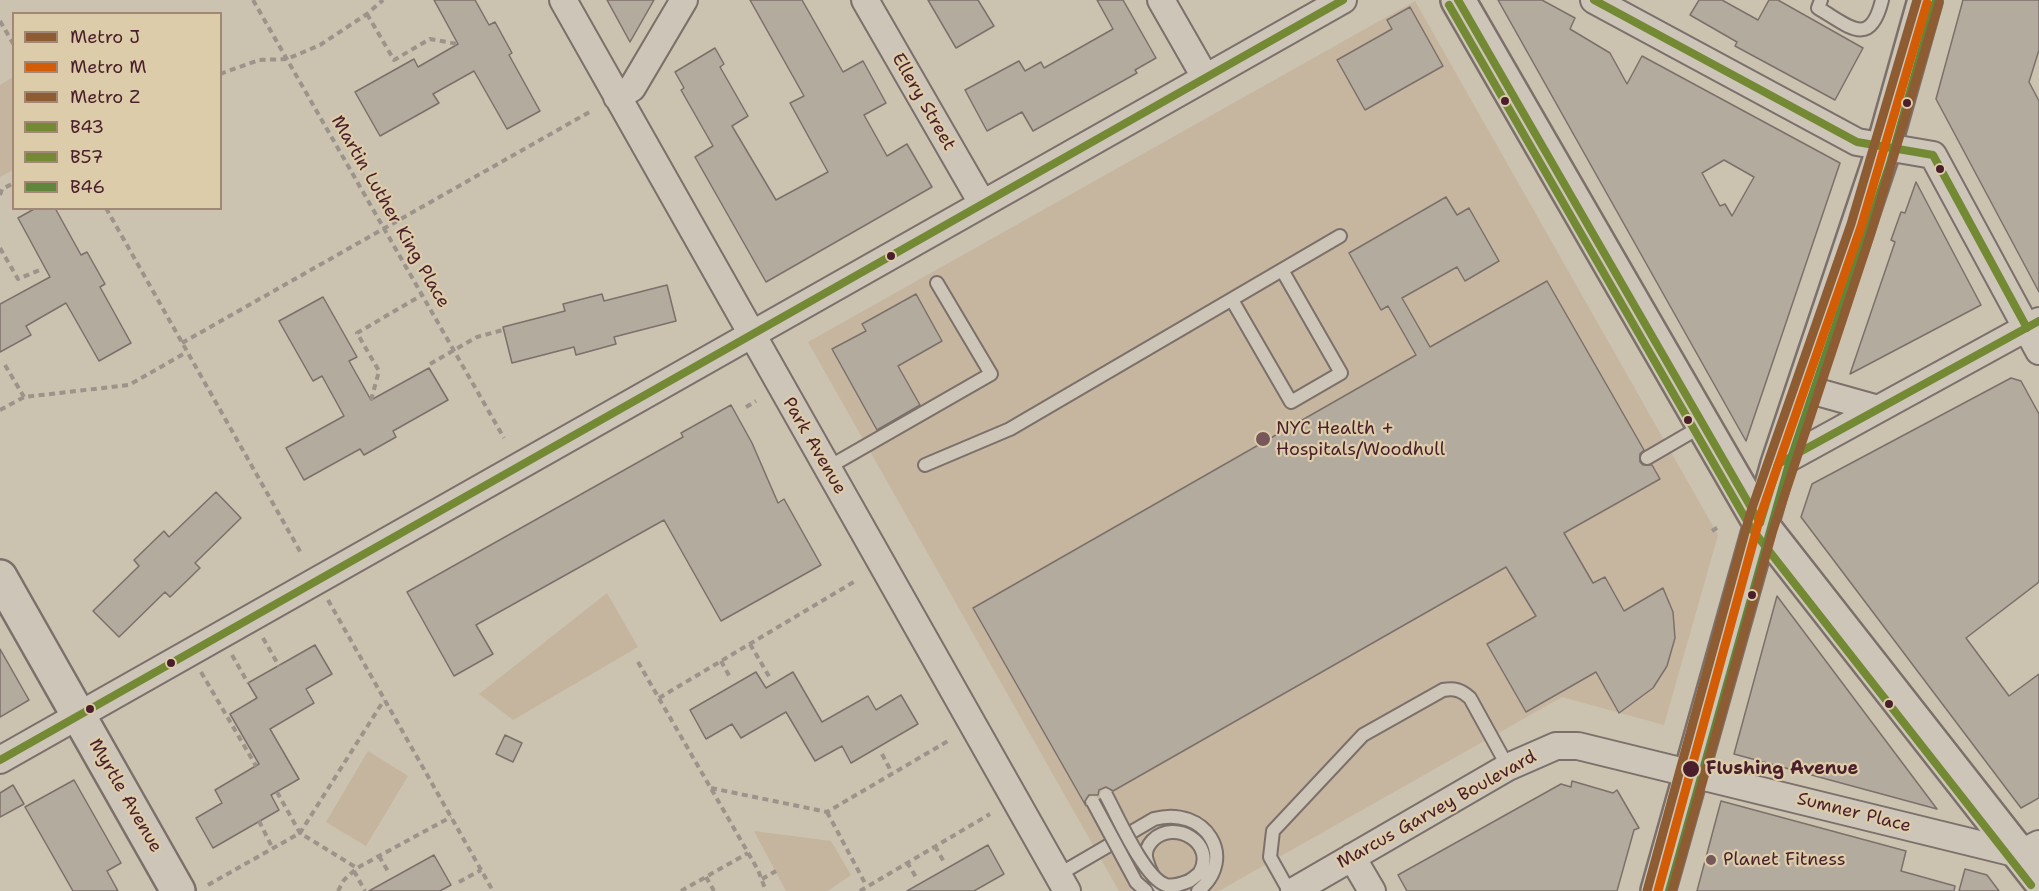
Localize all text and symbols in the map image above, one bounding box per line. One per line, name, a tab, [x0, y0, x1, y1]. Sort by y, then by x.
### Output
legend	[12, 12, 222, 210]
text: Metro J	[70, 25, 140, 49]
street label: Ellery Street	[886, 49, 960, 155]
text: Metro M	[70, 55, 147, 79]
text: Metro Z	[70, 85, 140, 109]
unlabelled marker	[1499, 95, 1511, 107]
unlabelled marker	[1901, 97, 1913, 109]
street label: Martin Luther King Place	[326, 112, 454, 312]
text: B43	[70, 115, 104, 139]
text: B57	[70, 145, 103, 169]
unlabelled marker	[1934, 163, 1946, 175]
text: B46	[70, 175, 105, 199]
unlabelled marker	[885, 250, 897, 262]
street label: Park Avenue	[778, 394, 850, 498]
unlabelled marker	[1682, 414, 1694, 426]
place label: NYC Health + Hospitals/Woodhull	[1276, 418, 1445, 460]
marker: NYC Health + Hospitals/Woodhull	[1254, 430, 1272, 448]
unlabelled marker	[1746, 589, 1758, 601]
unlabelled marker	[165, 657, 177, 669]
unlabelled marker	[1883, 698, 1895, 710]
unlabelled marker	[84, 703, 96, 715]
street label: Myrtle Avenue	[84, 735, 166, 857]
street label: Marcus Garvey Boulevard	[1333, 746, 1541, 874]
place label: Flushing Avenue	[1706, 758, 1858, 780]
marker: Flushing Avenue	[1681, 759, 1701, 779]
street label: Sumner Place	[1795, 788, 1913, 838]
place label: Planet Fitness	[1723, 849, 1846, 871]
marker: Planet Fitness	[1704, 853, 1718, 867]

